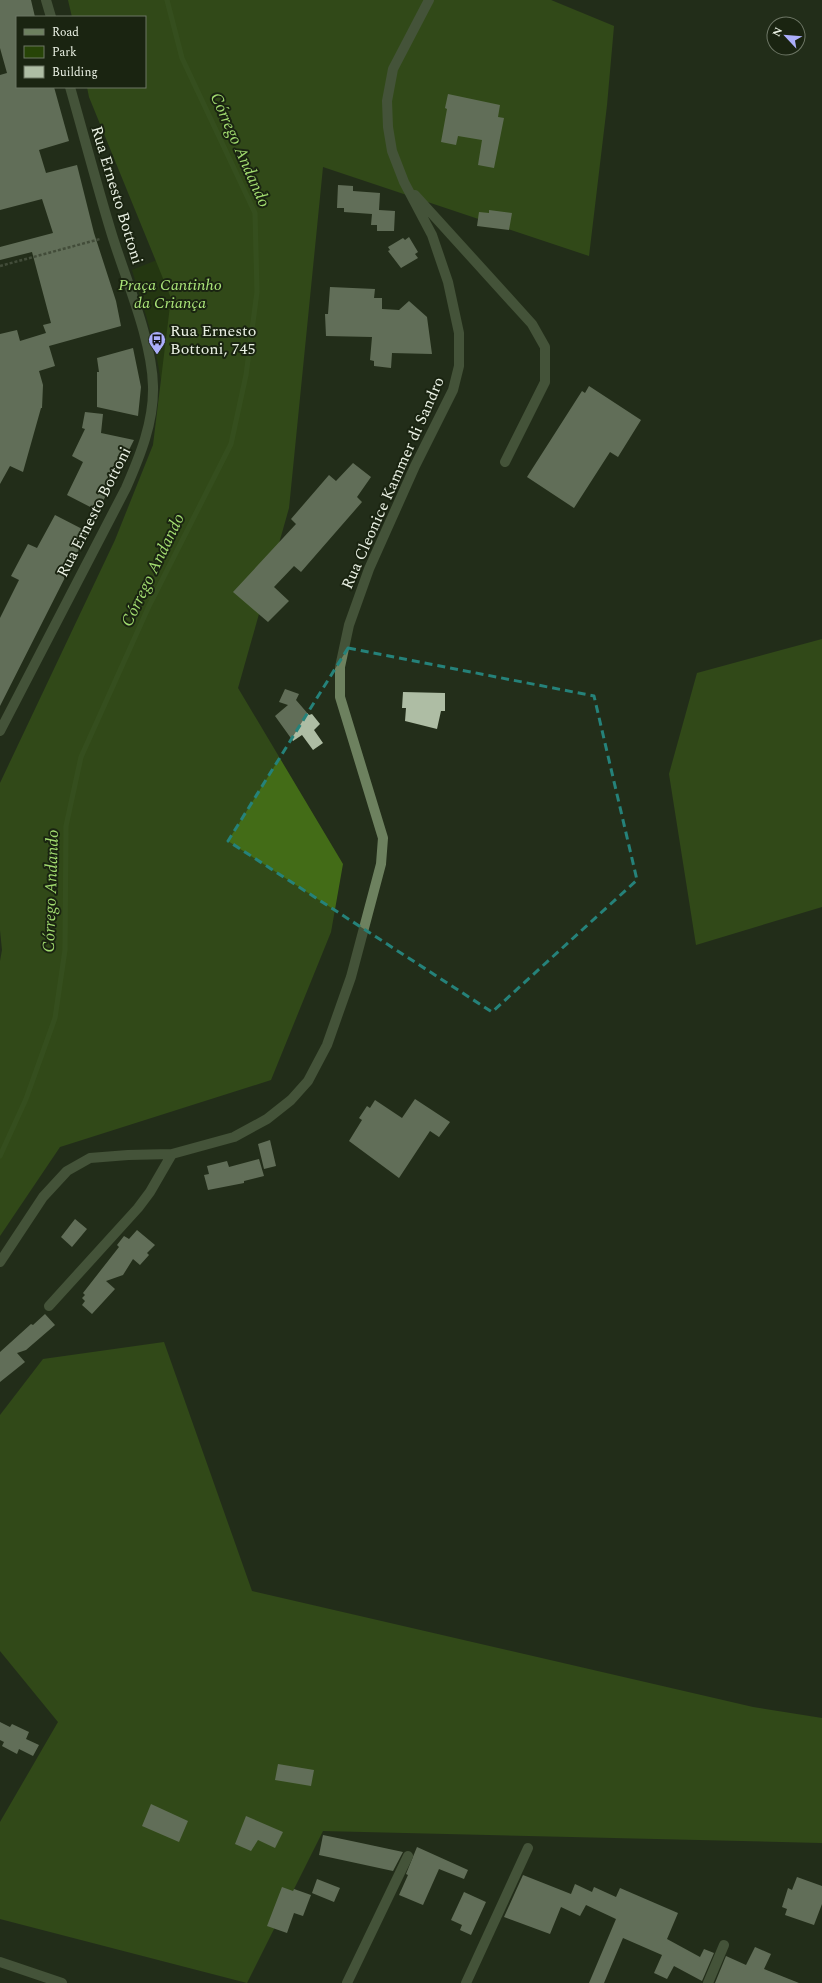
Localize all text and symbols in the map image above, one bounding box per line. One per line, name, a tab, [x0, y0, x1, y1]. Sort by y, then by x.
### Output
legend	[16, 16, 146, 88]
north arrow	[766, 16, 806, 56]
text: Road	[52, 23, 79, 42]
text: N	[768, 24, 787, 40]
text: Park	[52, 43, 77, 62]
text: Building	[52, 63, 98, 82]
water label: Córrego Andando	[203, 88, 277, 212]
street label: Rua Ernesto Bottoni	[85, 123, 149, 267]
park label: Praça Cantinho da Criança	[118, 273, 222, 315]
place label: Rua Ernesto Bottoni, 745	[170, 319, 256, 361]
bus stop icon: Rua Ernesto Bottoni, 745	[147, 330, 167, 355]
street label: Rua Cleonice Kammer di Sandro	[335, 373, 451, 593]
street label: Rua Ernesto Bottoni	[51, 442, 137, 582]
water label: Córrego Andando	[114, 509, 192, 631]
water label: Córrego Andando	[36, 829, 66, 953]

